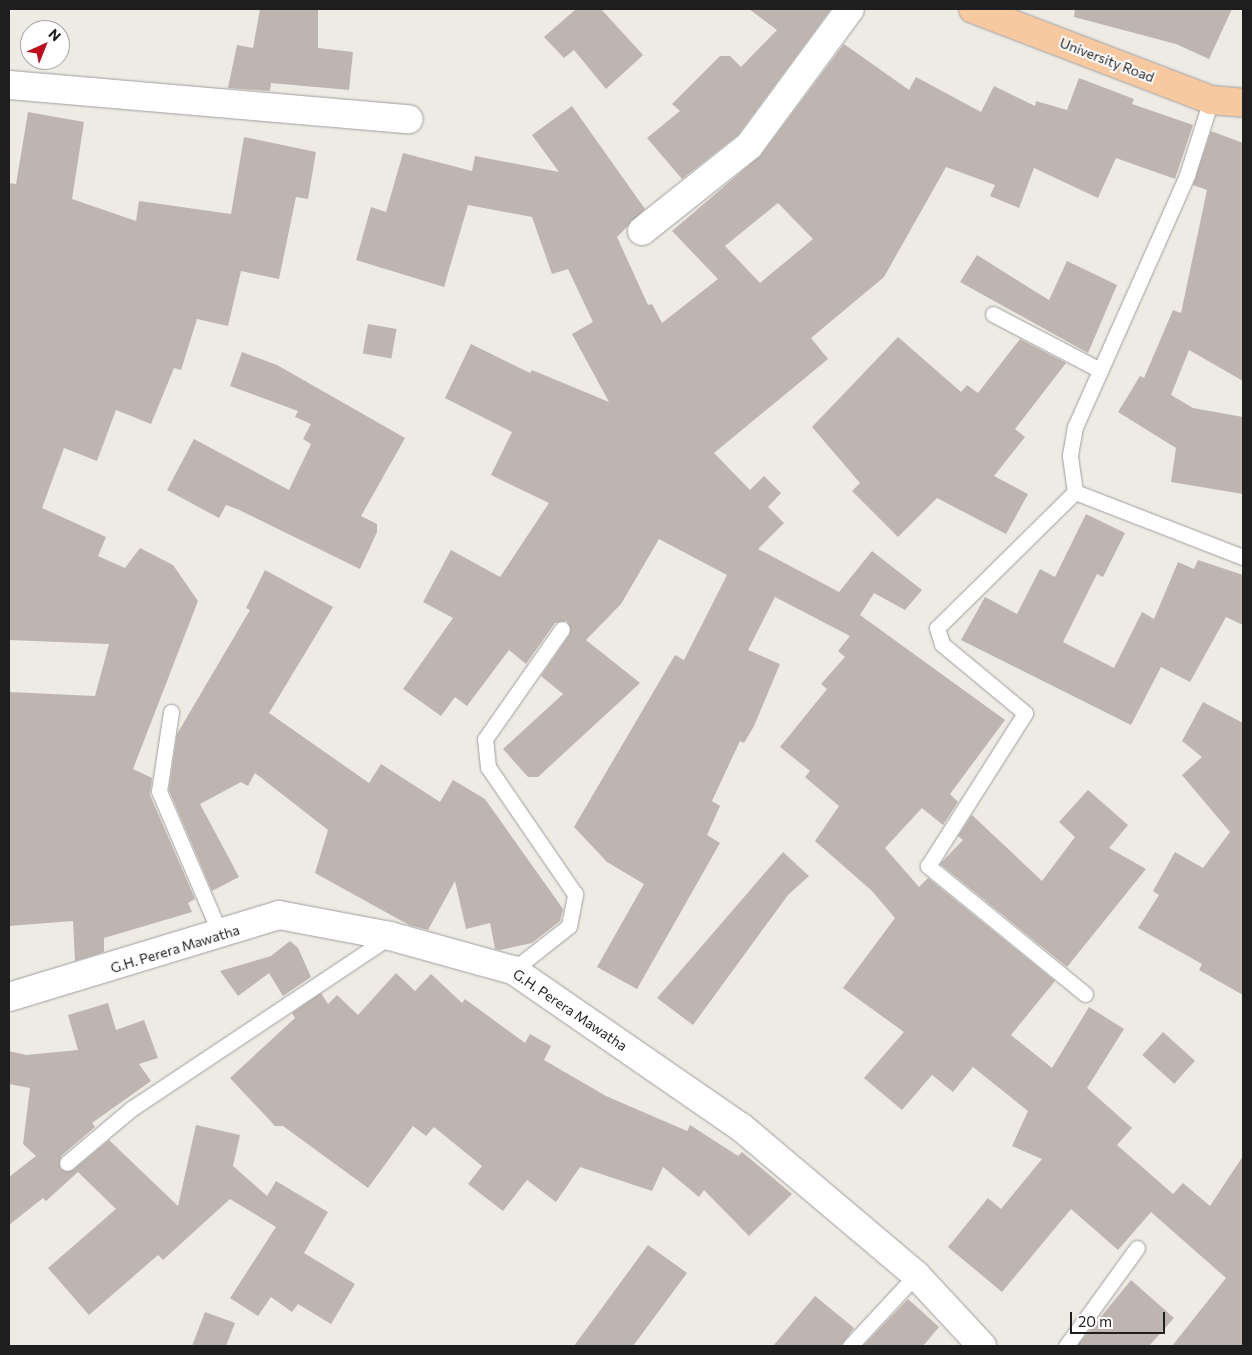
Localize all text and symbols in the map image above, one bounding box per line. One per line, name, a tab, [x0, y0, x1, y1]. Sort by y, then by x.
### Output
north arrow	[20, 20, 70, 70]
text: N	[45, 25, 65, 44]
street label: University Road	[1057, 34, 1157, 86]
street label: G.H. Perera Mawatha	[108, 921, 242, 977]
street label: G.H. Perera Mawatha	[510, 966, 630, 1054]
scale bar	[1072, 1302, 1167, 1334]
text: 20 m	[1078, 1312, 1112, 1330]

